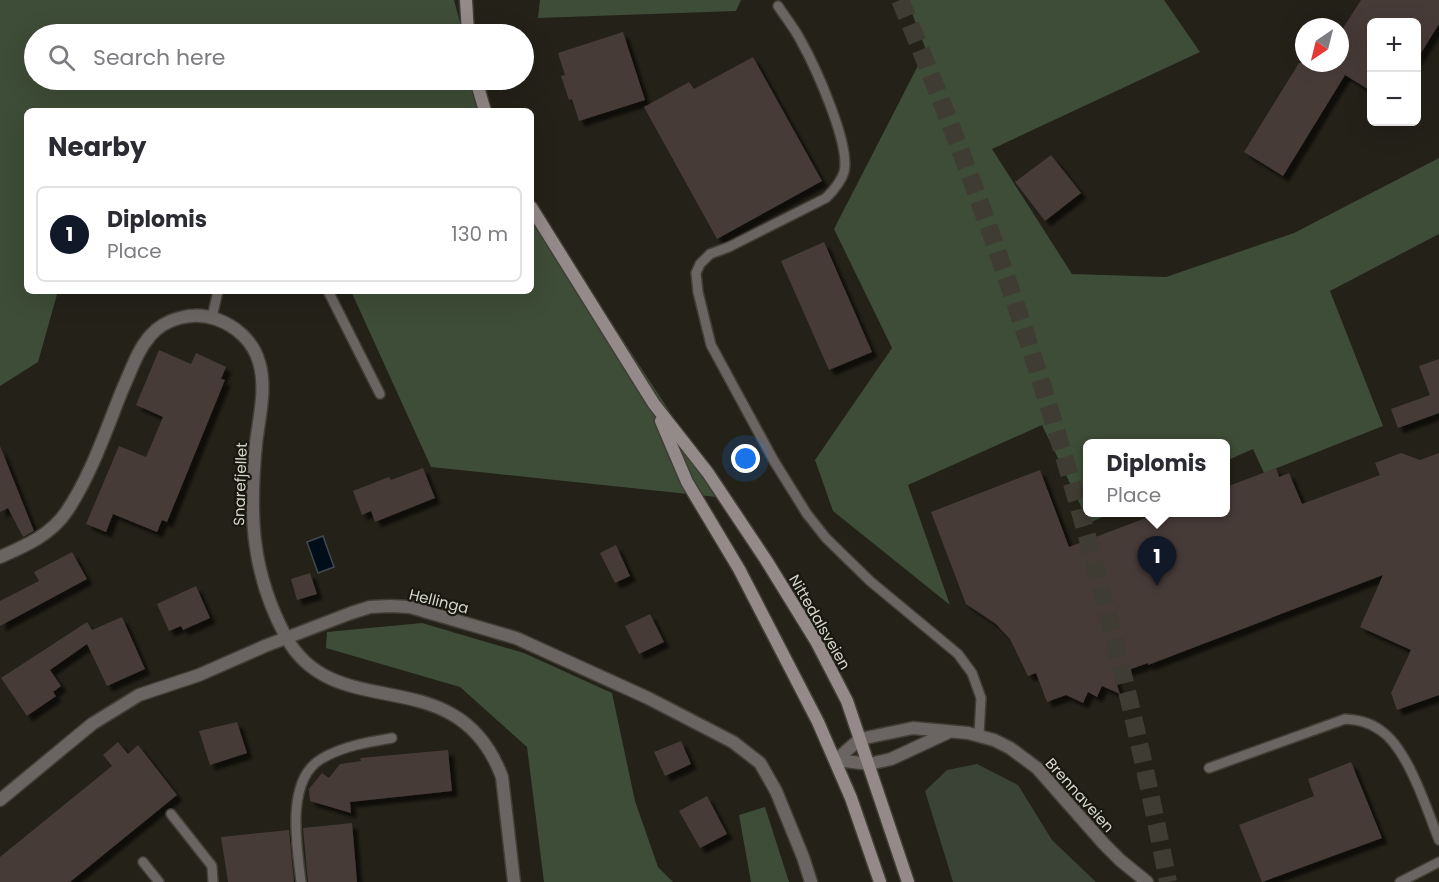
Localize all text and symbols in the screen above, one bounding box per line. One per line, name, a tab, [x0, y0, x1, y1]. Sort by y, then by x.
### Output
north arrow	[1295, 18, 1349, 72]
map controls	[1367, 18, 1421, 126]
button: +	[1367, 18, 1421, 72]
search box	[24, 24, 534, 90]
icon: search	[45, 41, 78, 74]
text: Search here	[93, 42, 226, 73]
button: −	[1367, 72, 1421, 126]
text: Nearby	[48, 129, 146, 165]
text: Diplomis	[107, 204, 207, 235]
text: 1	[66, 220, 73, 248]
text: 130 m	[451, 220, 508, 248]
text: Place	[107, 237, 162, 265]
popup	[1083, 439, 1230, 517]
street label: Snarefjellet	[228, 442, 252, 526]
your location	[731, 444, 760, 473]
text: Diplomis	[1107, 448, 1207, 479]
text: Place	[1107, 481, 1161, 509]
pin: 1	[1138, 536, 1176, 586]
street label: Nittedalsveien	[784, 571, 856, 673]
street label: Hellinga	[407, 583, 471, 619]
street label: Brennaveien	[1041, 753, 1119, 837]

